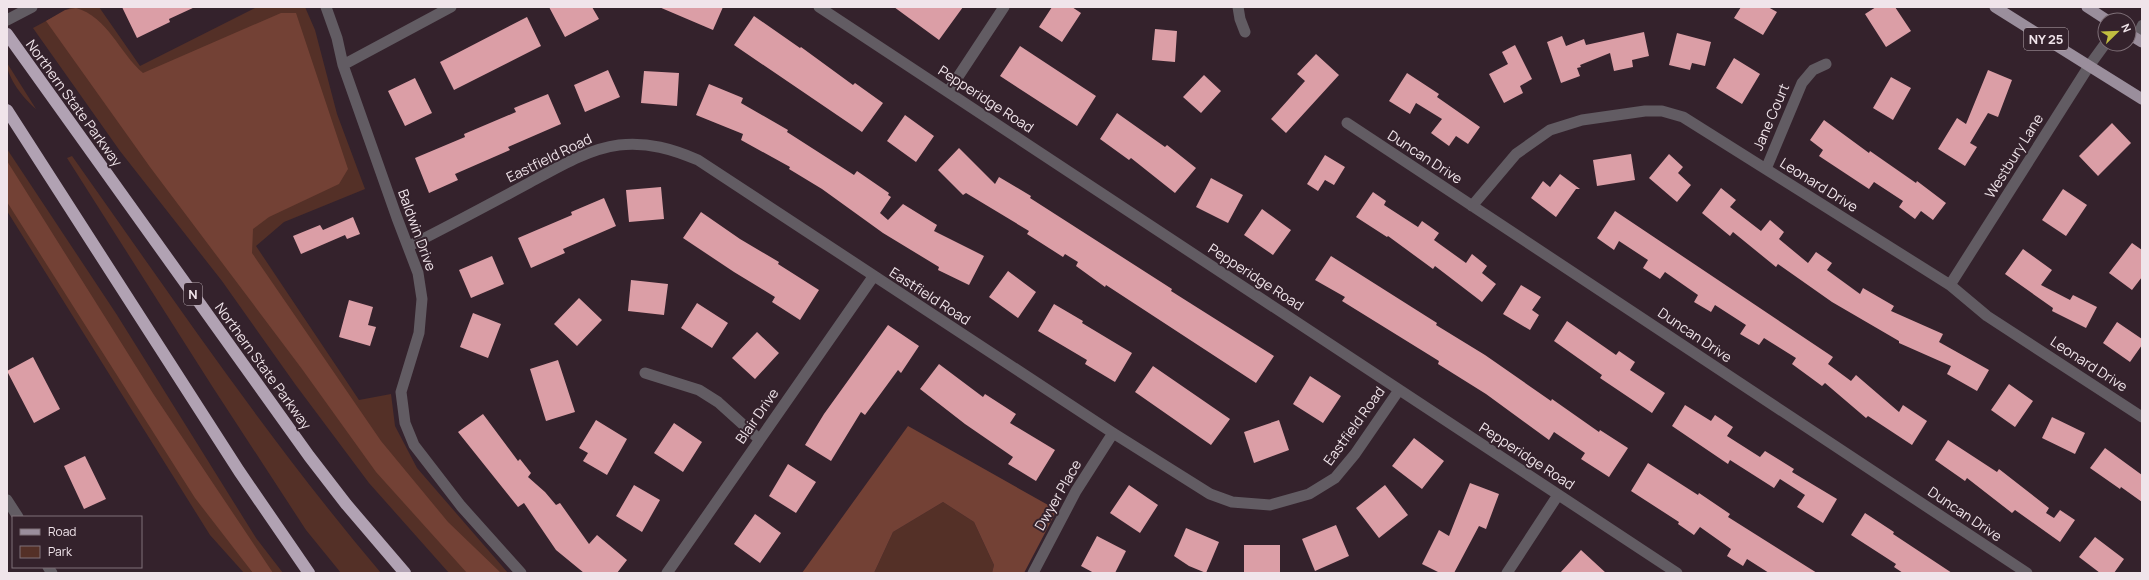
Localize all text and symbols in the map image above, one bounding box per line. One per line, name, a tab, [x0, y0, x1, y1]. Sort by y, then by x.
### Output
north arrow	[2097, 12, 2137, 52]
text: N	[2118, 21, 2135, 35]
road number: NY 25	[2024, 28, 2068, 50]
street label: Northern State Parkway	[22, 35, 127, 170]
street label: Pepperidge Road	[935, 61, 1038, 137]
street label: Jane Court	[1748, 80, 1793, 153]
street label: Westbury Lane	[1980, 110, 2047, 202]
street label: Duncan Drive	[1384, 125, 1466, 188]
street label: Eastfield Road	[503, 129, 595, 186]
street label: Leonard Drive	[1777, 153, 1862, 216]
street label: Baldwin Drive	[394, 186, 441, 273]
street label: Pepperidge Road	[1205, 239, 1308, 315]
street label: Eastfield Road	[886, 262, 974, 329]
road number: N	[184, 283, 202, 305]
street label: Northern State Parkway	[211, 298, 316, 433]
street label: Duncan Drive	[1655, 303, 1736, 366]
street label: Leonard Drive	[2047, 332, 2132, 396]
street label: Eastfield Road	[1319, 383, 1389, 469]
street label: Blair Drive	[731, 384, 783, 447]
street label: Pepperidge Road	[1476, 418, 1579, 494]
street label: Dwyer Place	[1030, 456, 1085, 533]
street label: Duncan Drive	[1925, 482, 2006, 545]
legend	[12, 516, 142, 568]
text: Road	[48, 523, 76, 540]
text: Park	[48, 543, 73, 560]

